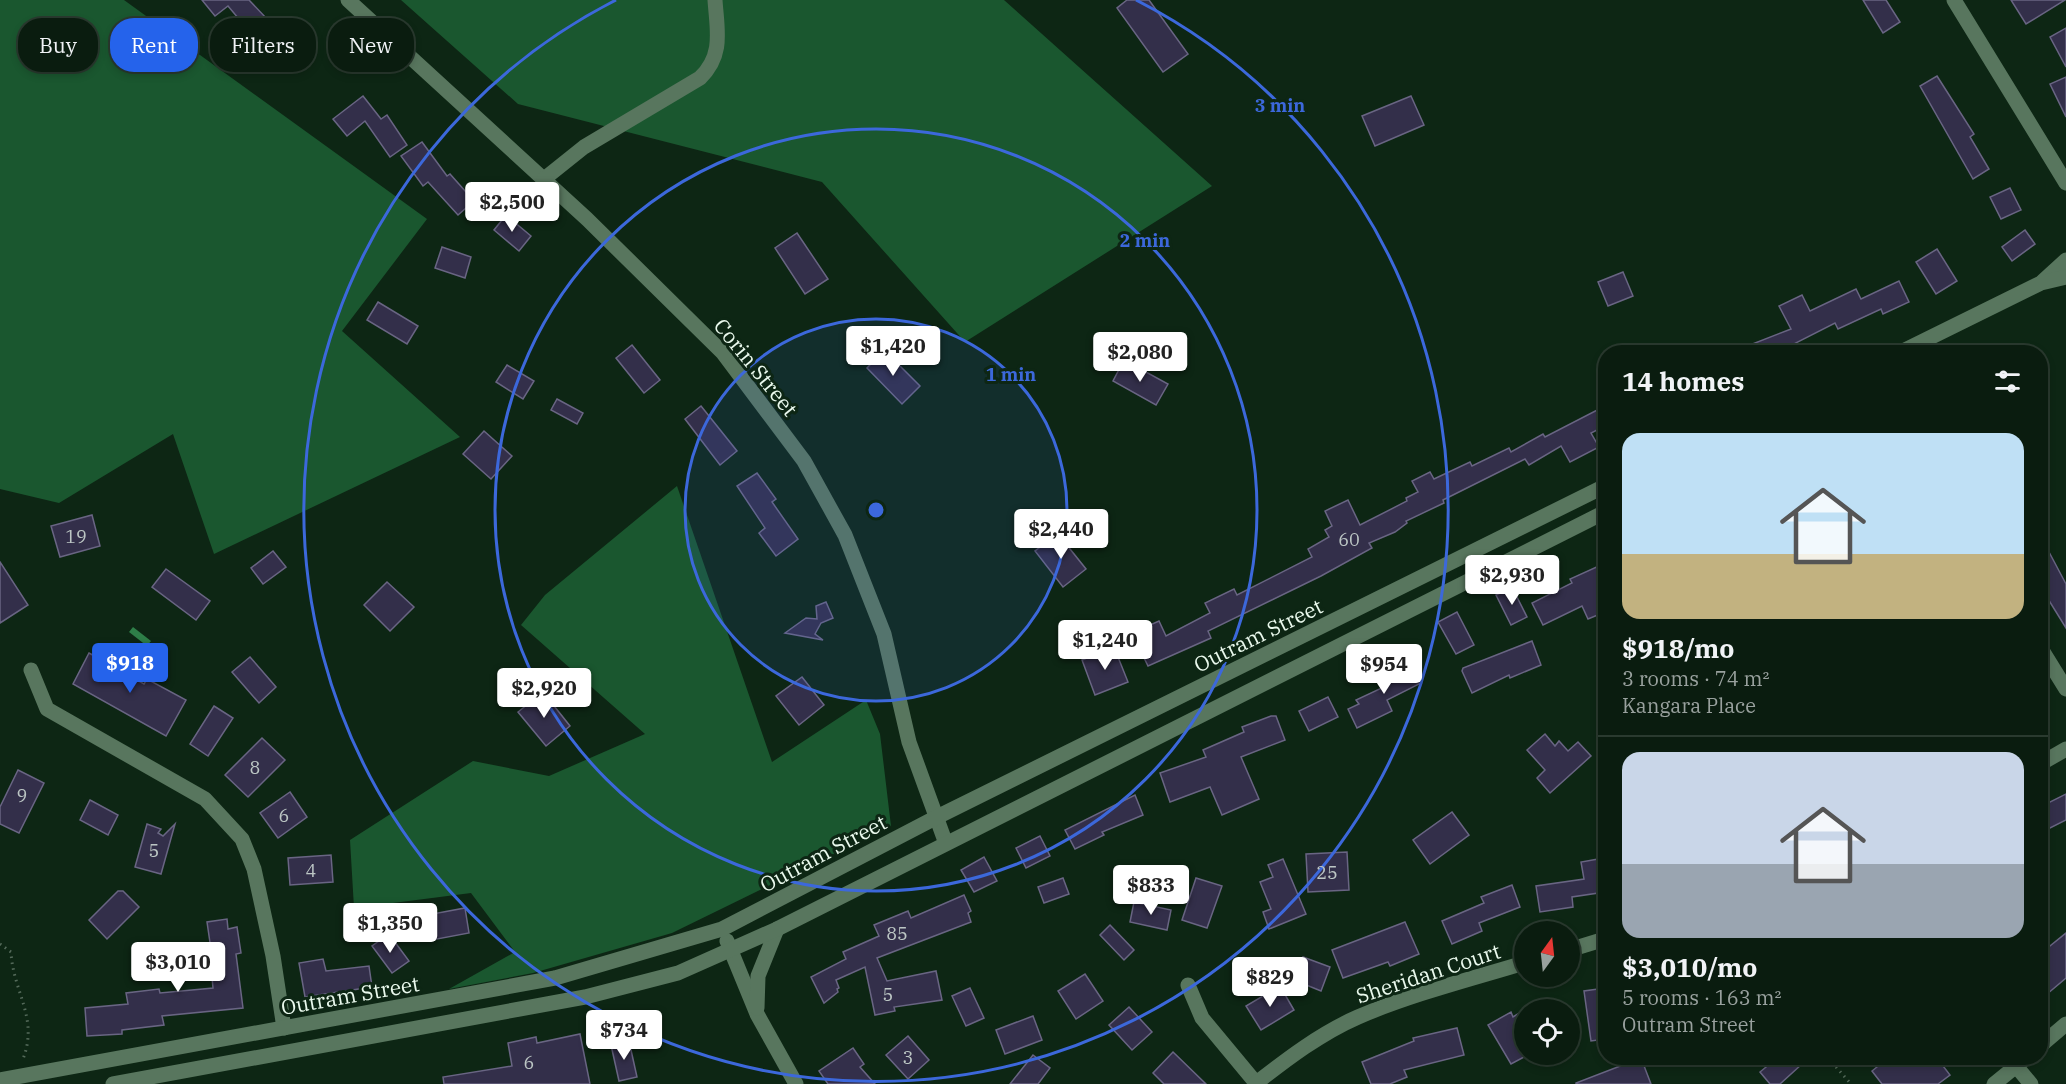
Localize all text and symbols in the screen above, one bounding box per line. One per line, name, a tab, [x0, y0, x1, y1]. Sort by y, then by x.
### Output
chip: Buy	[18, 18, 98, 72]
chip: Rent	[110, 18, 198, 72]
chip: Filters	[210, 18, 316, 72]
chip: New	[328, 18, 414, 72]
text: 3 min	[1255, 94, 1305, 117]
pin: $2,500	[463, 182, 561, 233]
text: $2,500	[479, 188, 545, 215]
text: 2 min	[1120, 229, 1170, 252]
street label: Corin Street	[708, 312, 804, 422]
pin: $1,420	[844, 326, 942, 377]
text: $1,420	[860, 332, 926, 359]
pin: $2,080	[1091, 332, 1189, 383]
text: $2,080	[1107, 338, 1173, 365]
text: 1 min	[986, 363, 1036, 386]
text: 14 homes	[1622, 364, 1744, 398]
icon: filters	[1991, 365, 2024, 398]
icon: home	[1769, 472, 1877, 580]
centre of rings	[866, 500, 886, 520]
pin: $2,440	[1012, 509, 1110, 560]
text: $2,440	[1028, 515, 1094, 542]
house number: 19	[65, 525, 87, 548]
house number: 60	[1338, 528, 1360, 551]
pin: $2,930	[1463, 555, 1561, 606]
text: $2,930	[1479, 561, 1545, 588]
street label: Outram Street	[1189, 592, 1327, 678]
pin: $1,240	[1056, 620, 1154, 671]
text: $1,240	[1072, 626, 1138, 653]
text: $918/mo	[1622, 631, 1734, 665]
pin: $918	[94, 643, 166, 694]
pin: $954	[1348, 644, 1420, 695]
text: $918	[106, 649, 154, 676]
text: $954	[1360, 650, 1408, 677]
text: 3 rooms · 74 m²	[1622, 665, 1769, 692]
pin: $2,920	[495, 668, 593, 719]
text: $2,920	[511, 674, 577, 701]
text: Kangara Place	[1622, 692, 1756, 719]
house number: 8	[250, 756, 260, 779]
house number: 9	[17, 784, 27, 807]
icon: home	[1769, 791, 1877, 899]
house number: 6	[279, 804, 289, 827]
street label: Outram Street	[755, 808, 891, 898]
house number: 5	[149, 839, 159, 862]
house number: 4	[306, 859, 316, 882]
house number: 25	[1316, 861, 1338, 884]
pin: $833	[1115, 865, 1187, 916]
text: $833	[1127, 871, 1175, 898]
pin: $1,350	[341, 903, 439, 954]
text: $1,350	[357, 909, 423, 936]
north arrow	[1514, 921, 1580, 987]
map controls	[1514, 921, 1580, 1065]
house number: 85	[886, 922, 908, 945]
street label: Sheridan Court	[1352, 936, 1504, 1010]
pin: $3,010	[129, 942, 227, 993]
text: $3,010	[145, 948, 211, 975]
text: $3,010/mo	[1622, 950, 1757, 984]
pin: $829	[1234, 957, 1306, 1008]
text: $829	[1246, 963, 1294, 990]
street label: Outram Street	[279, 969, 421, 1021]
house number: 5	[883, 983, 893, 1006]
text: 5 rooms · 163 m²	[1622, 984, 1781, 1011]
button: locate	[1514, 999, 1580, 1065]
pin: $734	[588, 1010, 660, 1061]
text: Outram Street	[1622, 1011, 1755, 1038]
text: $734	[600, 1016, 648, 1043]
house number: 3	[903, 1046, 913, 1069]
house number: 6	[524, 1051, 534, 1074]

